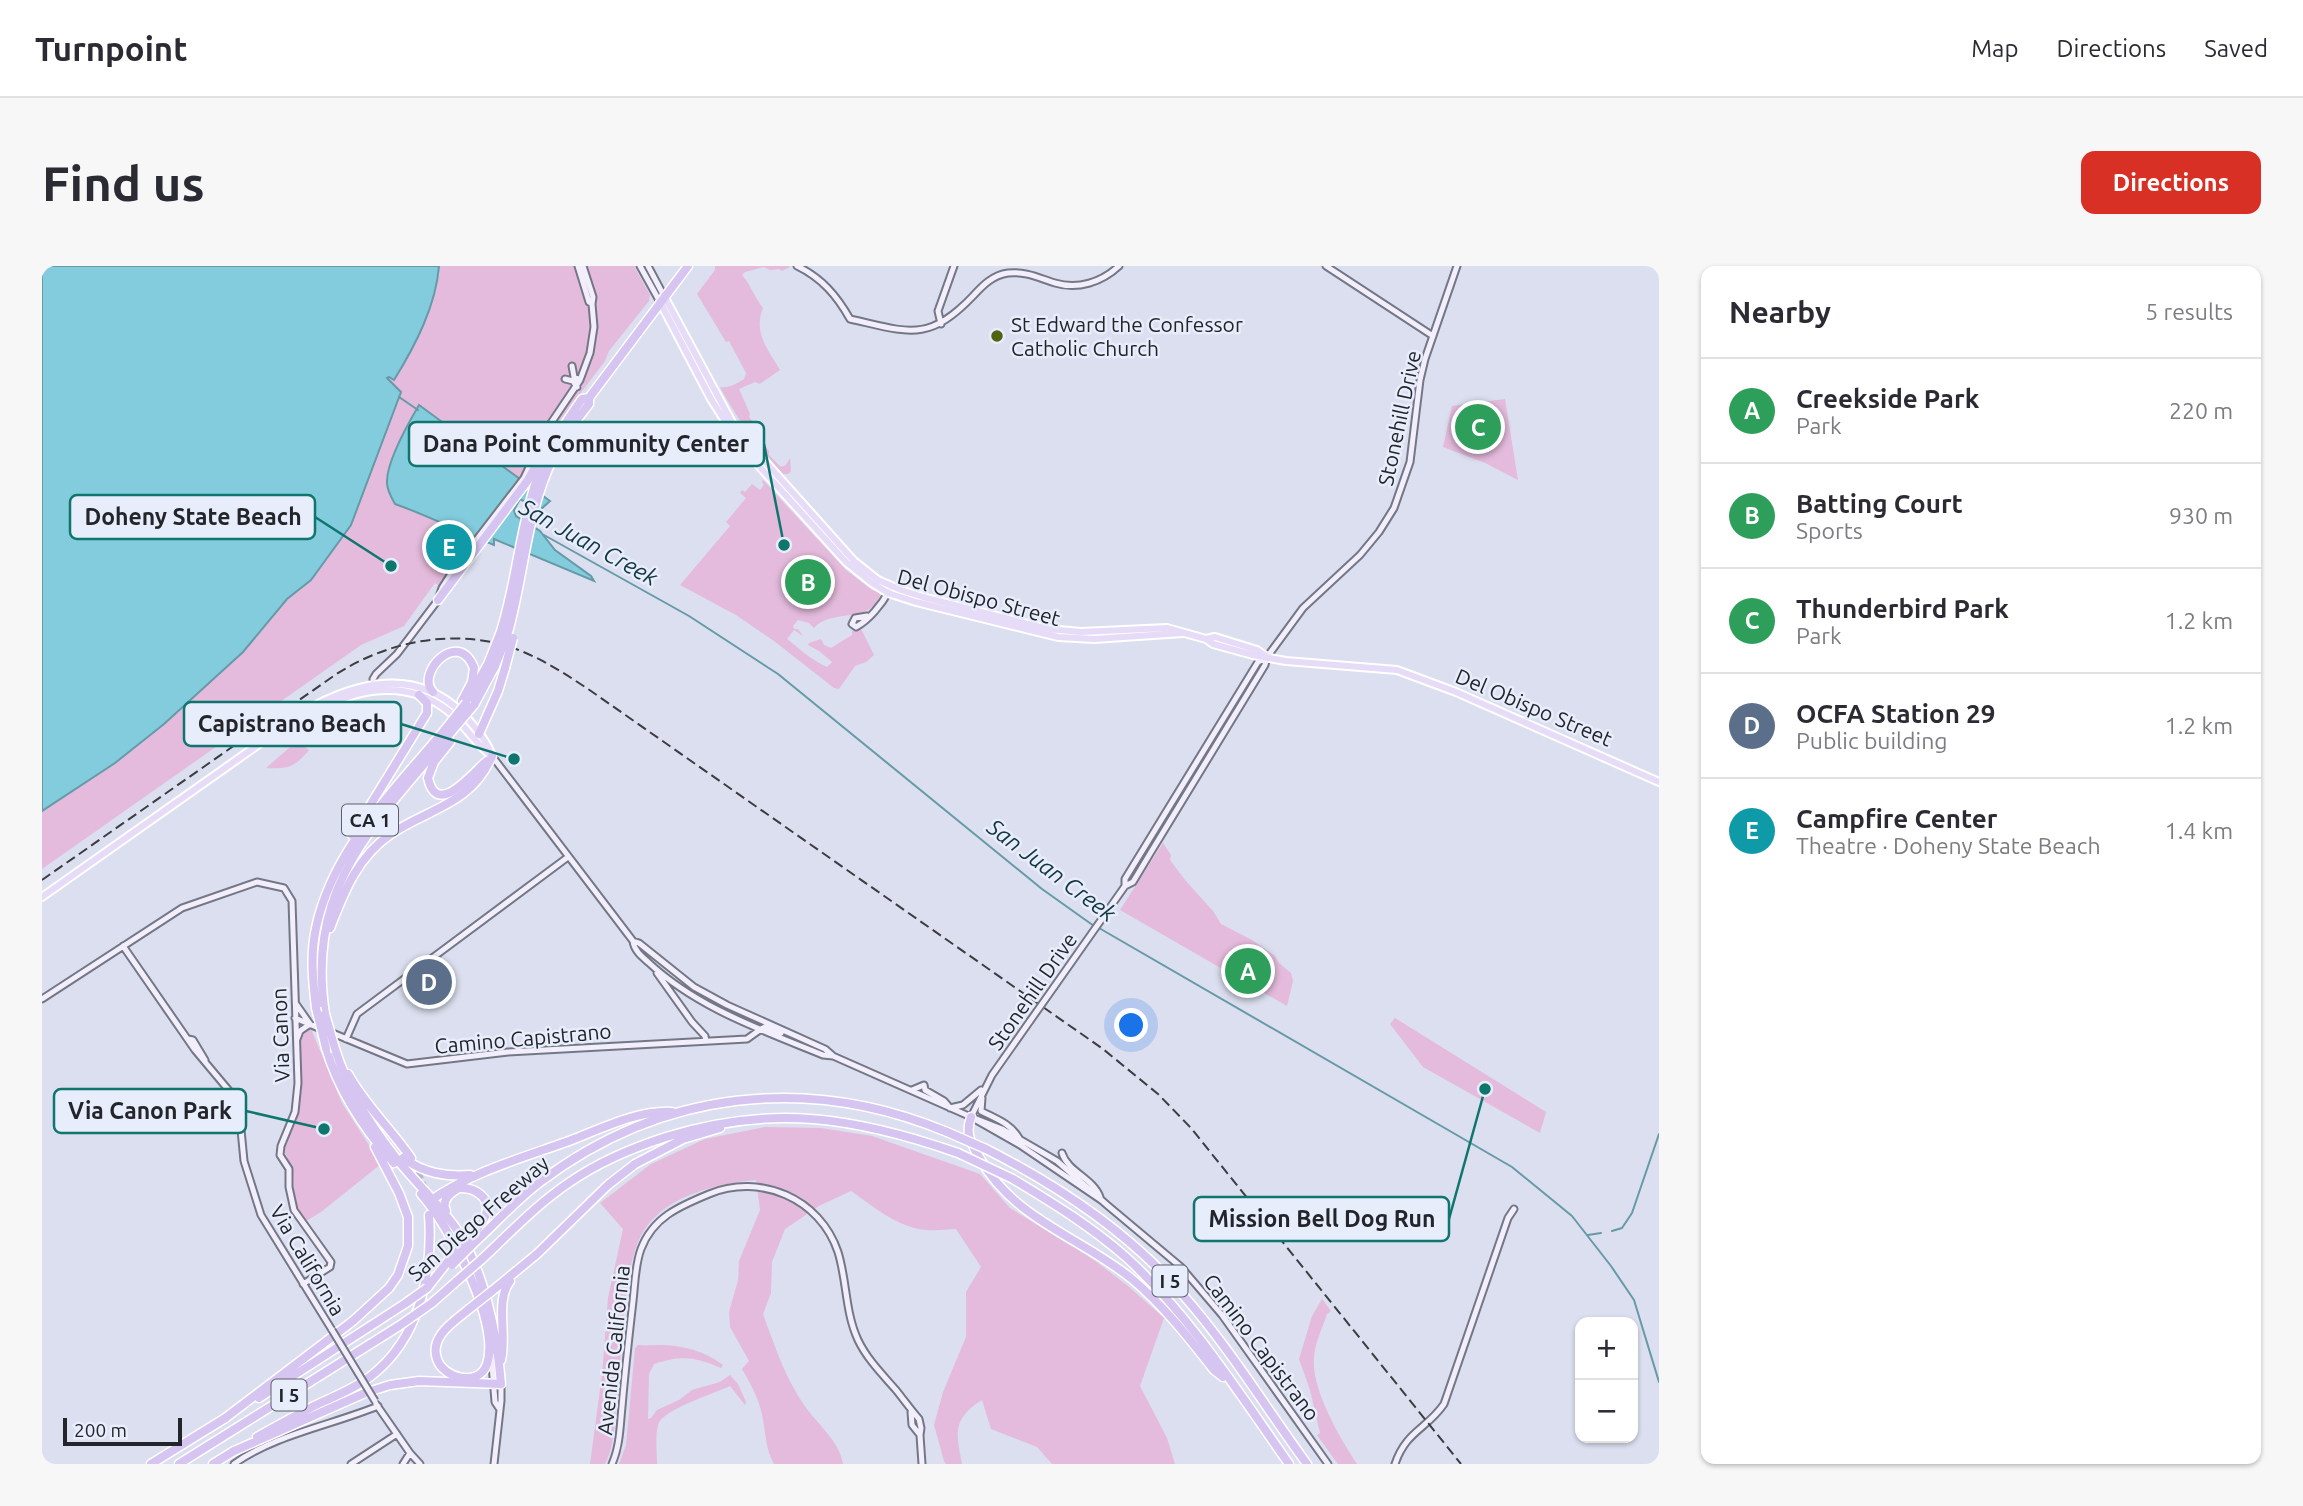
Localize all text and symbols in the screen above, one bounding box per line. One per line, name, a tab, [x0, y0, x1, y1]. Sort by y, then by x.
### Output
text: Turnpoint	[35, 30, 187, 67]
text: Map	[1971, 35, 2018, 62]
text: Directions	[2056, 35, 2166, 62]
text: Saved	[2204, 35, 2268, 62]
button: Directions	[2081, 151, 2261, 214]
text: Find us	[42, 155, 205, 210]
text: Nearby	[1729, 295, 1831, 329]
text: 5 results	[2145, 299, 2233, 324]
place label: St Edward the Confessor Catholic Church	[1011, 312, 1243, 360]
marker: St Edward the Confessor Catholic Church	[989, 328, 1005, 344]
street label: Stonehill Drive	[1373, 348, 1425, 488]
text: Creekside Park	[1796, 384, 1979, 413]
text: A	[1744, 398, 1760, 423]
text: 220 m	[2169, 398, 2233, 423]
pin: C	[1455, 401, 1501, 453]
text: Park	[1796, 413, 1842, 438]
callout: Dana Point Community Center	[409, 422, 764, 466]
text: Dana Point Community Center	[423, 431, 750, 456]
text: Batting Court	[1796, 489, 1963, 518]
water label: San Juan Creek	[515, 493, 663, 590]
callout: Doheny State Beach	[70, 495, 315, 539]
text: B	[1744, 503, 1760, 528]
text: 930 m	[2169, 503, 2233, 528]
text: Doheny State Beach	[84, 504, 302, 529]
text: Sports	[1796, 518, 1863, 543]
pin: E	[426, 521, 472, 573]
pin: B	[785, 556, 831, 608]
street label: Del Obispo Street	[895, 564, 1063, 630]
text: Thunderbird Park	[1796, 594, 2009, 623]
text: C	[1745, 608, 1759, 633]
text: 1.2 km	[2165, 608, 2233, 633]
text: Park	[1796, 623, 1842, 648]
street label: Del Obispo Street	[1452, 663, 1616, 751]
text: OCFA Station 29	[1796, 699, 1995, 728]
callout: Capistrano Beach	[184, 702, 401, 746]
text: Capistrano Beach	[198, 711, 386, 736]
text: D	[1744, 713, 1760, 738]
text: 1.2 km	[2165, 713, 2233, 738]
text: Public building	[1796, 728, 1948, 753]
road number: CA 1	[342, 804, 398, 835]
text: Campfire Center	[1796, 804, 1997, 833]
water label: San Juan Creek	[982, 813, 1121, 926]
text: E	[1745, 818, 1759, 843]
text: 1.4 km	[2165, 818, 2233, 843]
text: Theatre · Doheny State Beach	[1796, 833, 2101, 858]
street label: Stonehill Drive	[983, 928, 1081, 1054]
pin: A	[1225, 945, 1271, 997]
pin: D	[406, 956, 452, 1008]
street label: Via Canon	[266, 987, 294, 1083]
your location	[1114, 1008, 1148, 1042]
street label: Camino Capistrano	[434, 1018, 612, 1058]
callout: Via Canon Park	[54, 1089, 246, 1133]
text: Via Canon Park	[68, 1098, 232, 1123]
street label: San Diego Freeway	[403, 1150, 553, 1286]
callout: Mission Bell Dog Run	[1194, 1197, 1449, 1241]
street label: Via California	[265, 1200, 351, 1320]
text: Mission Bell Dog Run	[1208, 1206, 1436, 1231]
street label: Avenida California	[592, 1264, 634, 1436]
road number: I 5	[1152, 1266, 1188, 1296]
street label: Camino Capistrano	[1199, 1269, 1325, 1425]
map controls	[1575, 1317, 1638, 1443]
button: +	[1575, 1317, 1638, 1380]
road number: I 5	[272, 1380, 306, 1410]
button: −	[1575, 1380, 1638, 1443]
scale bar	[63, 1415, 182, 1447]
text: 200 m	[74, 1419, 127, 1441]

